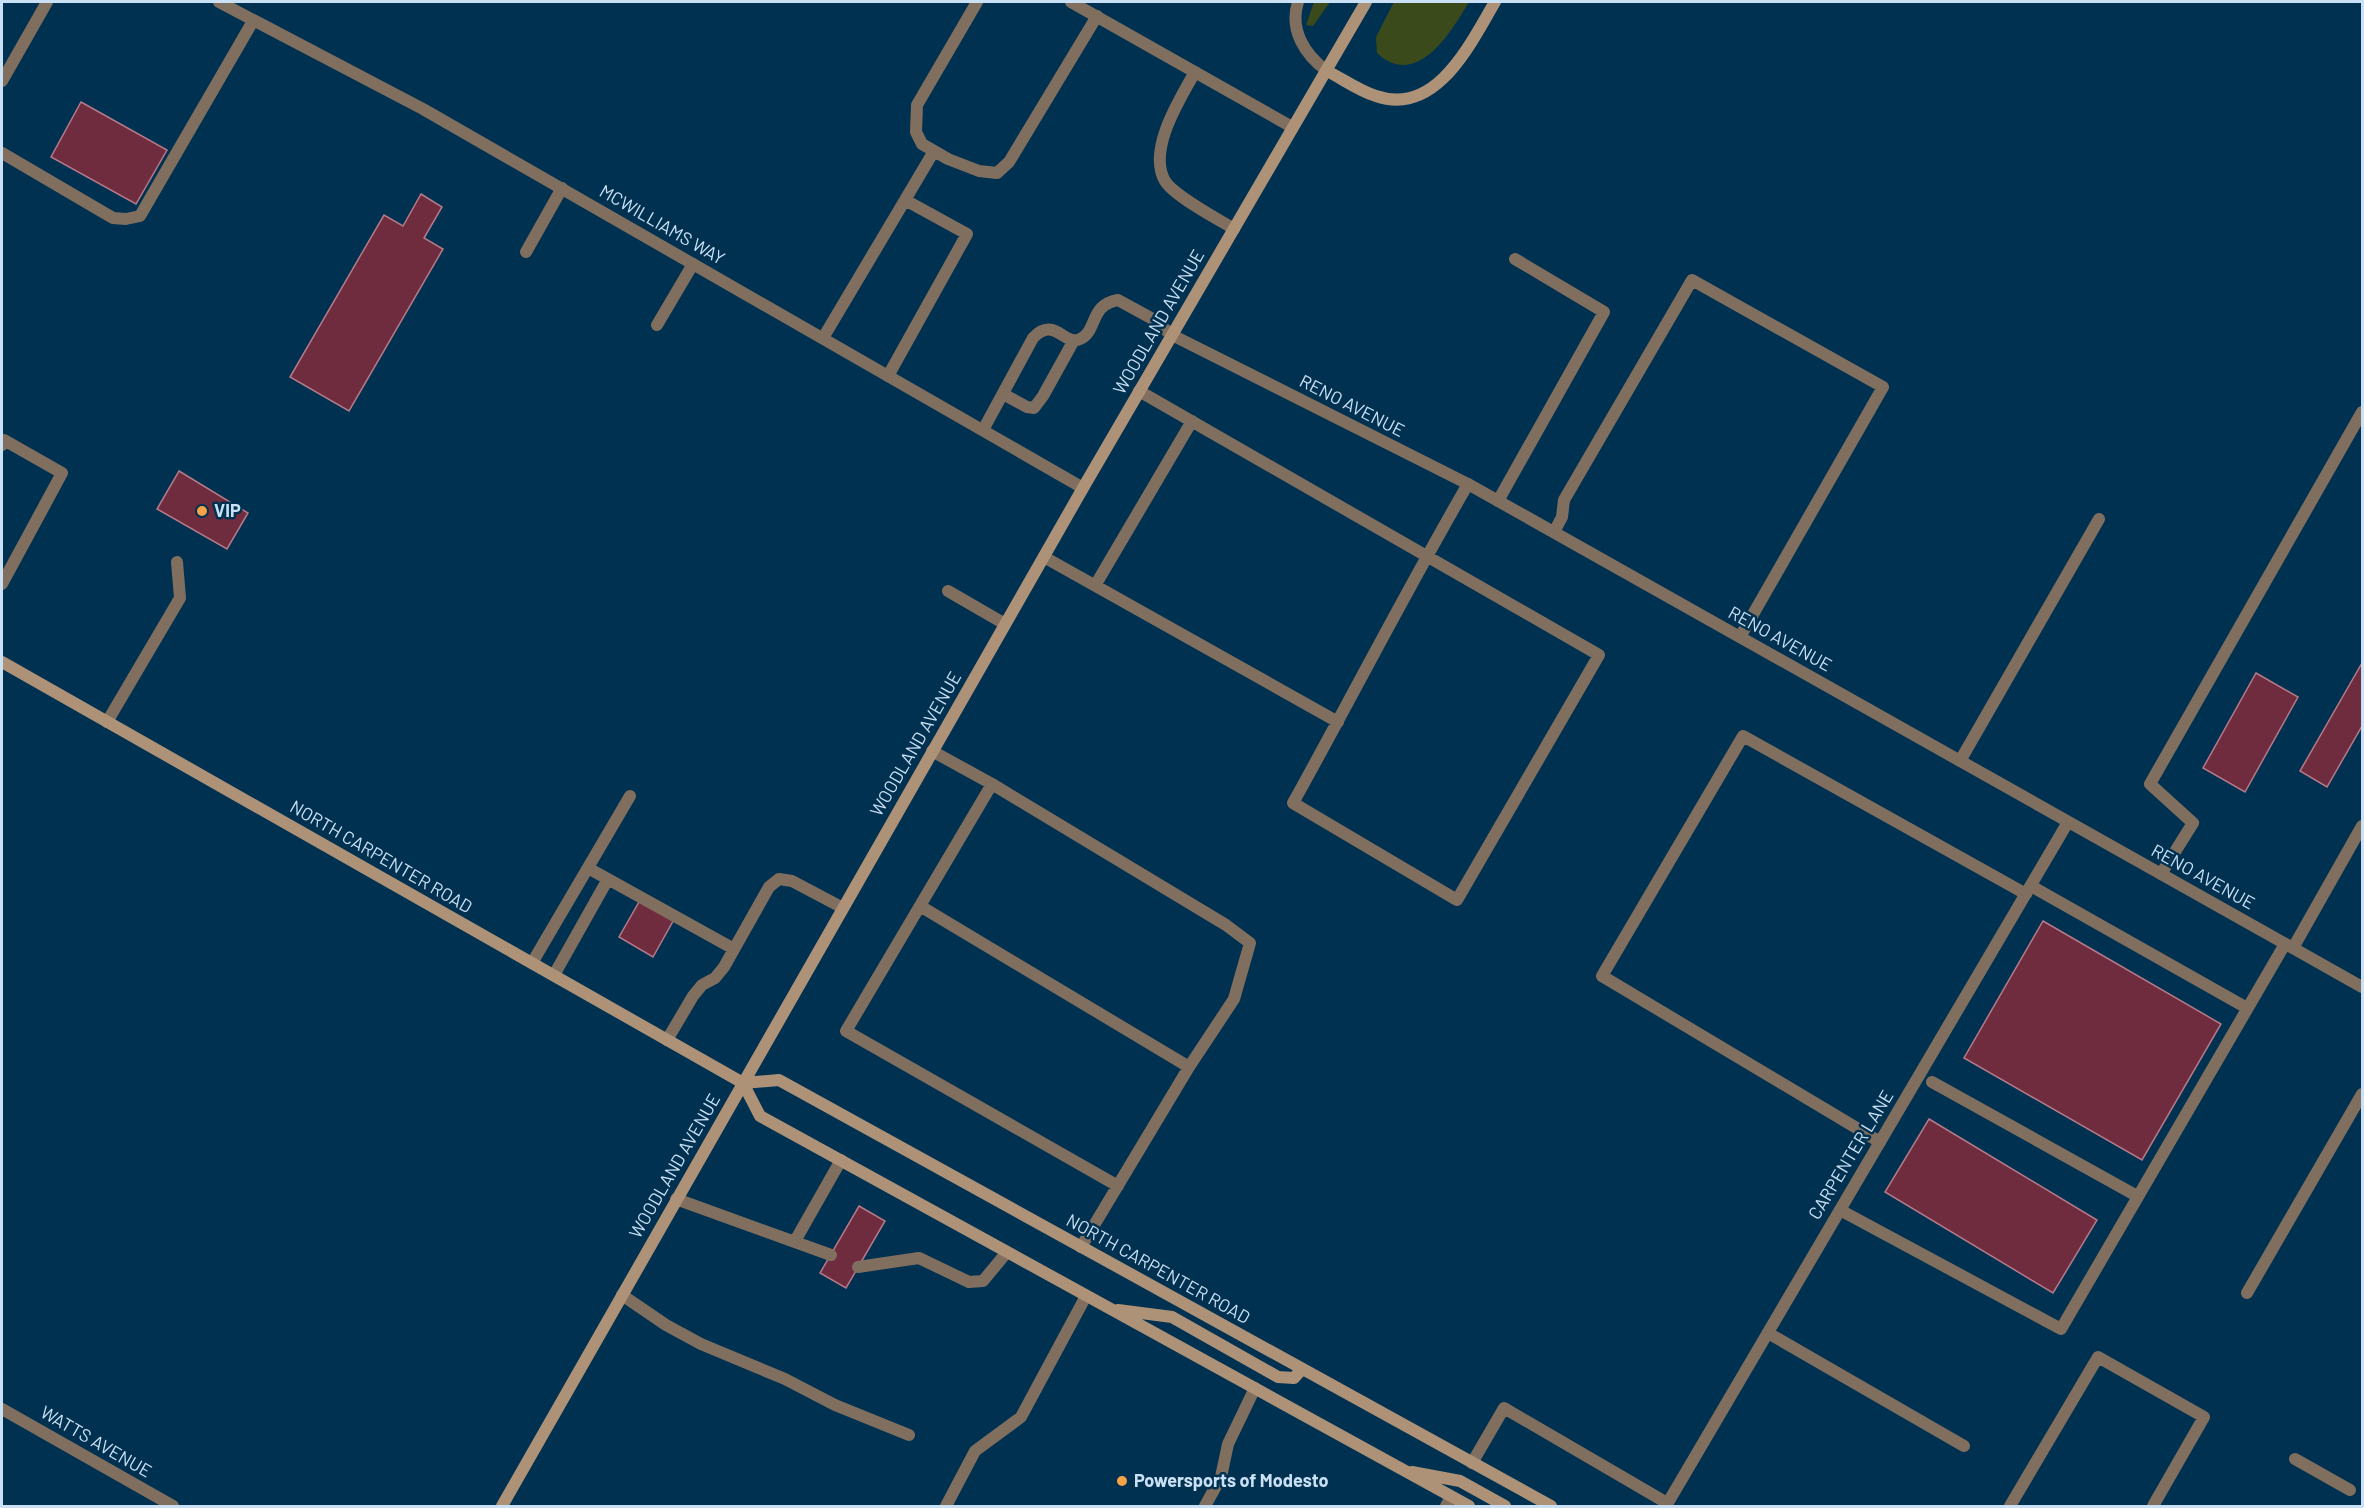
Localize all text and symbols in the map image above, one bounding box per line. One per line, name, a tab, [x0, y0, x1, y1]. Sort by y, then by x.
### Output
street label: MCWILLIAMS WAY	[596, 179, 729, 269]
street label: WOODLAND AVENUE	[1108, 245, 1209, 398]
street label: RENO AVENUE	[1296, 369, 1409, 441]
place label: VIP	[214, 499, 241, 521]
marker: VIP	[195, 504, 209, 518]
street label: RENO AVENUE	[1725, 601, 1836, 676]
street label: WOODLAND AVENUE	[865, 667, 966, 820]
street label: NORTH CARPENTER ROAD	[287, 795, 476, 917]
street label: RENO AVENUE	[2148, 839, 2259, 914]
street label: CARPENTER LANE	[1803, 1086, 1897, 1223]
street label: WOODLAND AVENUE	[624, 1089, 725, 1242]
street label: NORTH CARPENTER ROAD	[1063, 1208, 1254, 1328]
street label: WATTS AVENUE	[37, 1400, 156, 1482]
place label: Powersports of Modesto	[1134, 1469, 1328, 1491]
marker: Powersports of Modesto	[1115, 1474, 1129, 1488]

